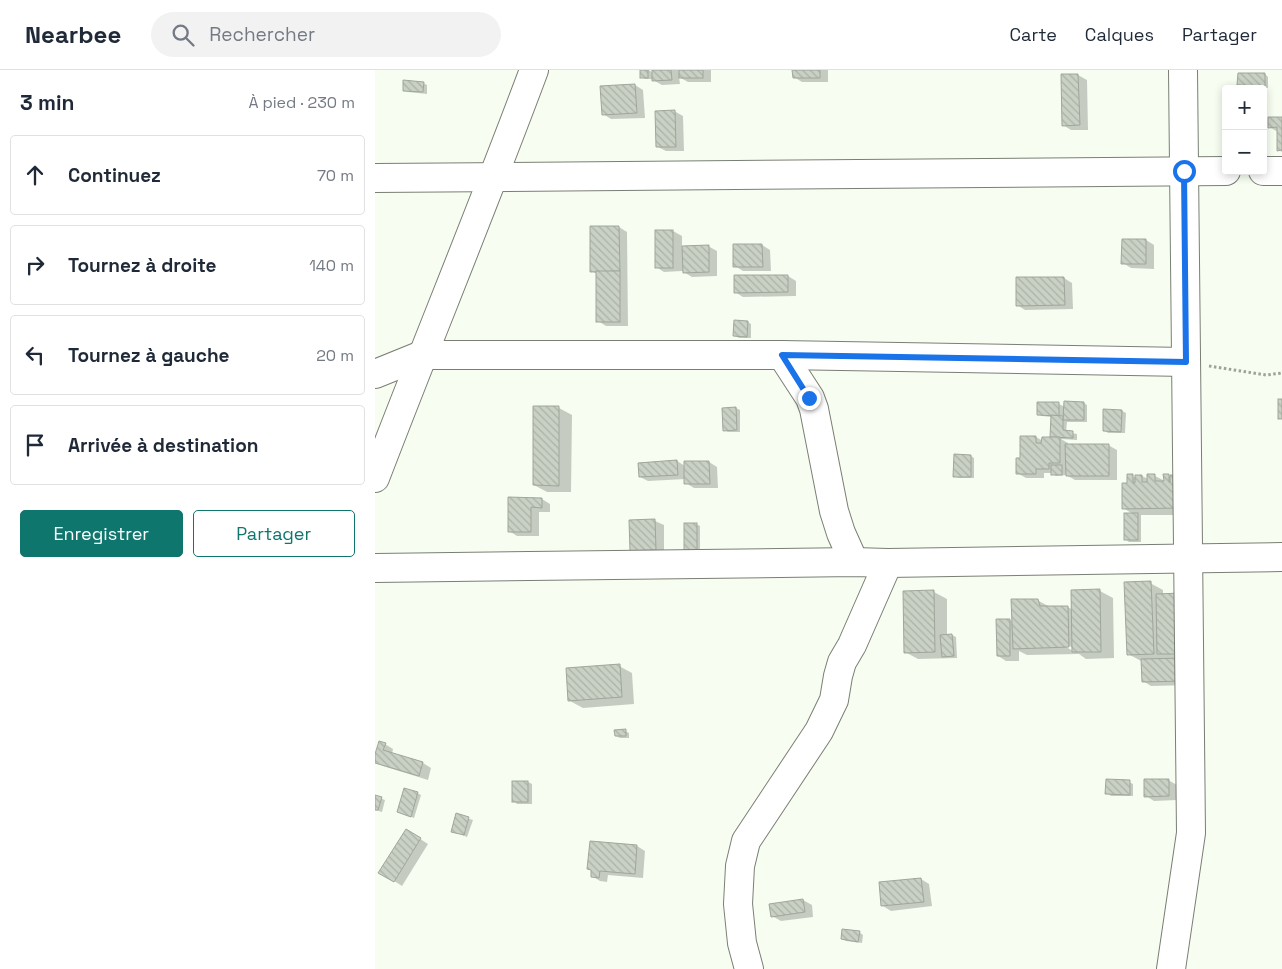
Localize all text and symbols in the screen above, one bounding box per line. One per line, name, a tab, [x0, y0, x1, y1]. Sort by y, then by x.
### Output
search box	[151, 12, 501, 57]
text: Nearbee	[25, 19, 121, 50]
icon: search	[169, 21, 197, 49]
text: Rechercher	[209, 22, 315, 47]
text: Carte	[1010, 23, 1057, 46]
text: Calques	[1085, 23, 1154, 46]
text: Partager	[1182, 23, 1257, 46]
map controls	[1222, 85, 1267, 175]
button: +	[1222, 85, 1267, 130]
text: 3 min	[20, 89, 75, 116]
text: À pied · 230 m	[248, 92, 355, 113]
button: −	[1222, 130, 1267, 175]
route start	[1173, 160, 1196, 183]
icon: ahead	[21, 161, 49, 189]
text: Continuez	[68, 163, 161, 188]
text: 70 m	[317, 165, 354, 186]
icon: right	[21, 251, 49, 279]
text: Tournez à droite	[68, 253, 217, 278]
text: 140 m	[309, 255, 354, 276]
icon: left	[21, 341, 49, 369]
text: Tournez à gauche	[68, 343, 230, 368]
text: 20 m	[316, 345, 354, 366]
route end	[798, 387, 821, 410]
icon: arrive	[21, 431, 49, 459]
text: Arrivée à destination	[68, 433, 258, 458]
button: Enregistrer	[20, 510, 183, 557]
button: Partager	[193, 510, 355, 557]

